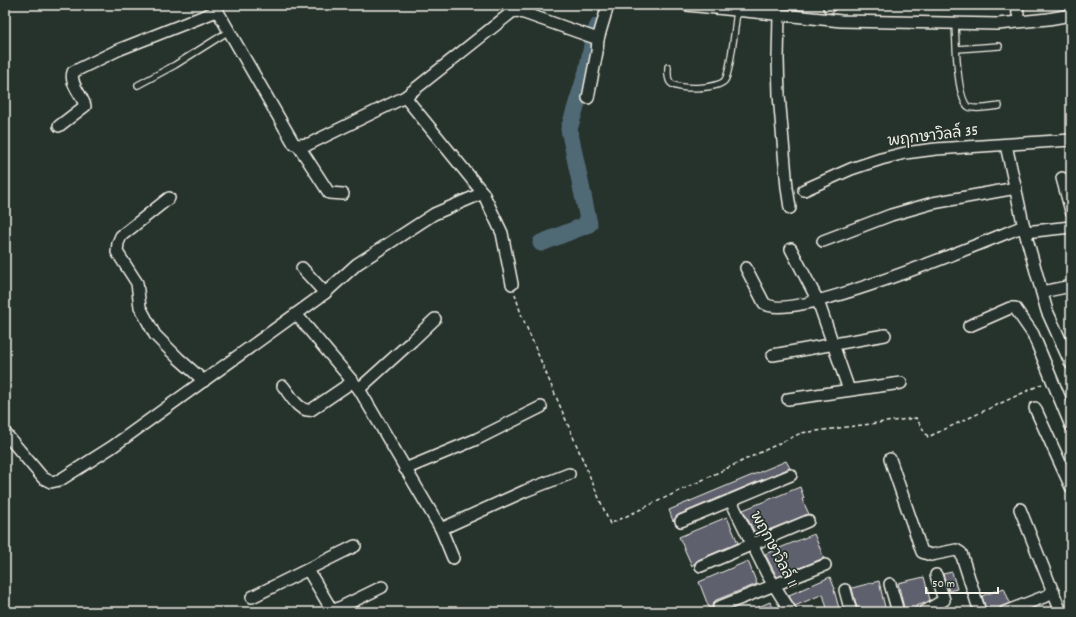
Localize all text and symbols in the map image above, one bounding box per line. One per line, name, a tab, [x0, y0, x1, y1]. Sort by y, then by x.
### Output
street label: พฤกษาวิลล์ 35	[886, 120, 980, 153]
street label: พฤกษาวิลล์ 11	[743, 507, 803, 592]
scale bar	[926, 569, 998, 595]
text: 50 m	[932, 576, 955, 593]

